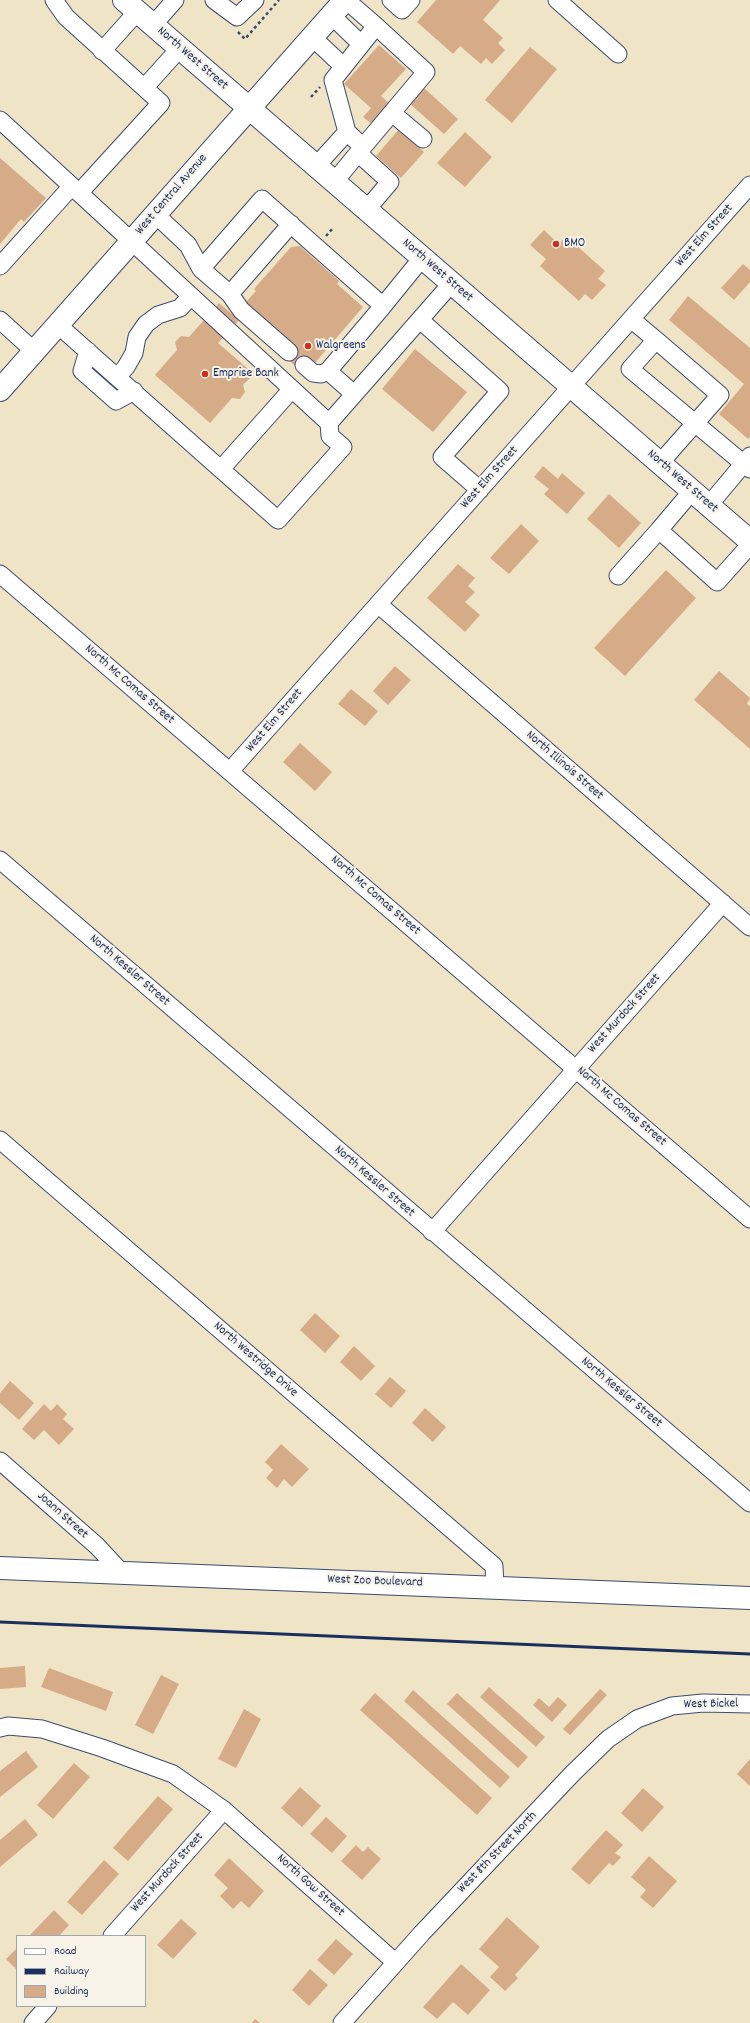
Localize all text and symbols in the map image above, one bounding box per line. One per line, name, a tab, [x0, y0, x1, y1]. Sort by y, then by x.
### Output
street label: North West Street	[153, 24, 231, 94]
street label: West Central Avenue	[133, 151, 211, 239]
street label: West Elm Street	[673, 201, 737, 271]
street label: North West Street	[398, 236, 476, 306]
place label: BMO	[564, 236, 585, 252]
marker: BMO	[551, 239, 561, 249]
place label: Walgreens	[316, 338, 366, 354]
marker: Walgreens	[303, 341, 313, 351]
place label: Emprise Bank	[213, 366, 279, 382]
marker: Emprise Bank	[200, 369, 210, 379]
street label: West Elm Street	[458, 443, 522, 513]
street label: North West Street	[643, 447, 721, 517]
street label: North Mc Comas Street	[81, 642, 177, 728]
street label: West Elm Street	[243, 686, 307, 756]
street label: North Illinois Street	[522, 728, 606, 804]
street label: North Mc Comas Street	[327, 853, 423, 939]
street label: North Kessler Street	[86, 932, 172, 1010]
street label: West Murdock Street	[585, 971, 665, 1057]
street label: North Mc Comas Street	[573, 1064, 669, 1150]
street label: North Kessler Street	[331, 1143, 417, 1221]
street label: North Westridge Drive	[210, 1319, 300, 1401]
street label: North Kessler Street	[577, 1354, 665, 1432]
street label: Joann Street	[33, 1489, 91, 1543]
street label: West Zoo Boulevard	[327, 1573, 423, 1591]
street label: West Bickel	[684, 1697, 738, 1713]
street label: West 8th Street North	[455, 1809, 541, 1897]
street label: West Murdock Street	[128, 1830, 208, 1916]
street label: North Gow Street	[273, 1851, 347, 1921]
legend	[16, 1935, 146, 2007]
text: Road	[54, 1943, 76, 1960]
text: Railway	[54, 1963, 89, 1980]
text: Building	[54, 1983, 89, 2000]

